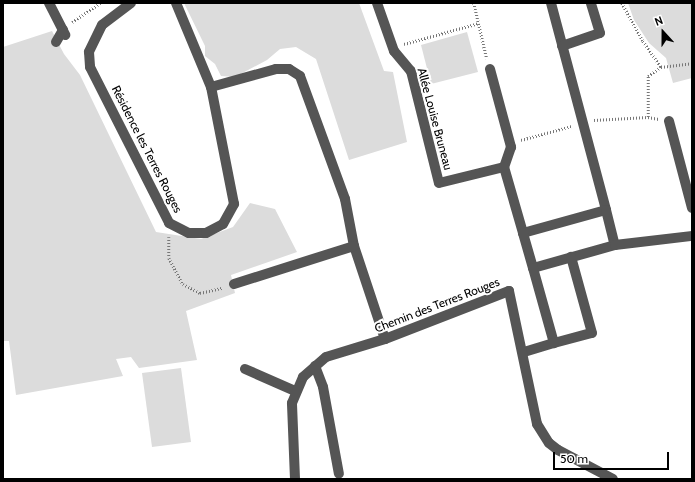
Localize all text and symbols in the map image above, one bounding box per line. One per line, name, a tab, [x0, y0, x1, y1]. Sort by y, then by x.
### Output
north arrow	[643, 12, 683, 52]
text: N	[653, 13, 665, 29]
street label: Allée Louise Bruneau	[414, 66, 456, 172]
street label: Résidence les Terres Rouges	[109, 83, 185, 215]
street label: Chemin des Terres Rouges	[372, 274, 502, 336]
scale bar	[555, 444, 671, 470]
text: 50 m	[560, 451, 588, 466]

